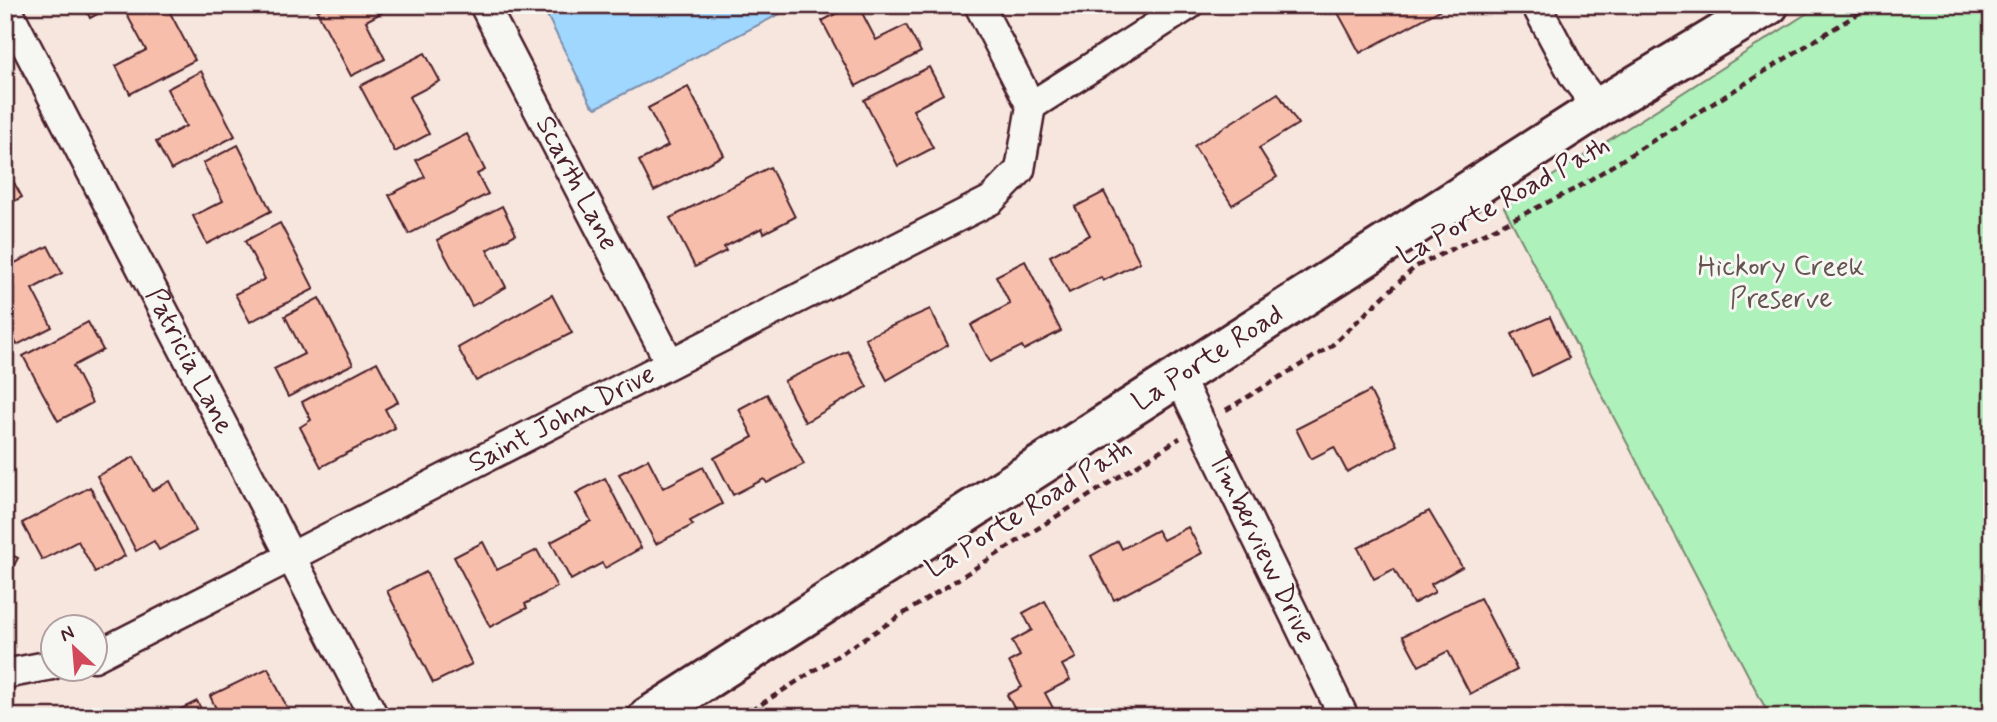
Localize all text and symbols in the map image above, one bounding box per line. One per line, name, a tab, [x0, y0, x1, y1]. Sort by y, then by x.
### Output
street label: Scarth Lane	[526, 110, 627, 257]
street label: La Porte Road Path	[1391, 127, 1617, 275]
park label: Hickory Creek Preserve	[1698, 249, 1865, 318]
street label: Patricia Lane	[136, 282, 243, 441]
street label: La Porte Road	[1125, 296, 1290, 420]
street label: Saint John Drive	[462, 356, 661, 482]
street label: La Porte Road Path	[919, 430, 1139, 588]
street label: Timberview Drive	[1199, 446, 1324, 650]
north arrow	[38, 614, 108, 684]
text: N	[56, 620, 78, 648]

